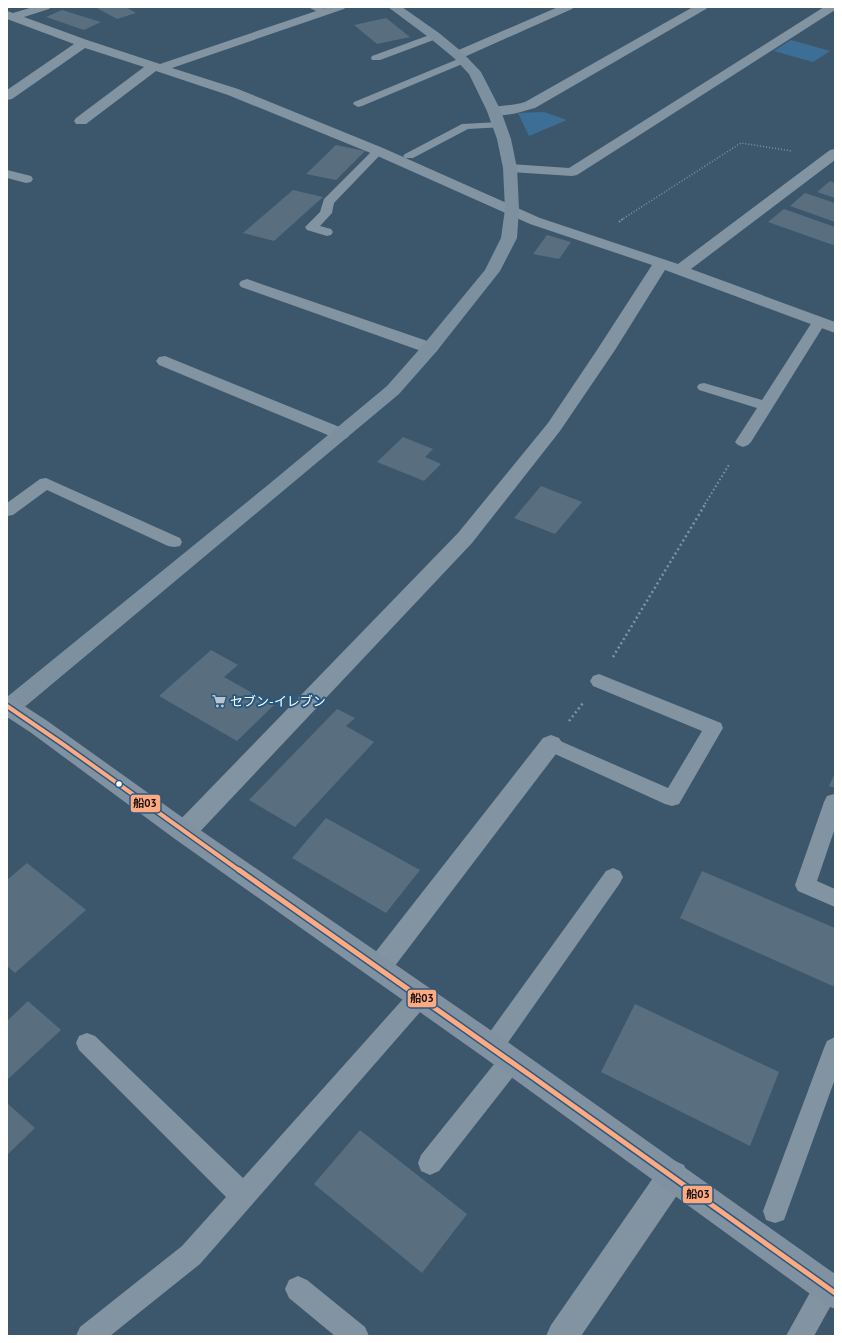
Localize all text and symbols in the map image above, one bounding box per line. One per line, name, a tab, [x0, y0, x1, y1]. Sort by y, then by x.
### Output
supermarket icon: セブン-イレブン	[211, 693, 227, 709]
place label: セブン-イレブン	[230, 693, 326, 710]
unlabelled marker	[114, 779, 124, 789]
line badge: 船03	[130, 794, 161, 813]
text: 船03	[133, 796, 157, 810]
line badge: 船03	[407, 989, 437, 1008]
text: 船03	[410, 991, 434, 1005]
line badge: 船03	[682, 1185, 713, 1204]
text: 船03	[686, 1187, 710, 1201]

